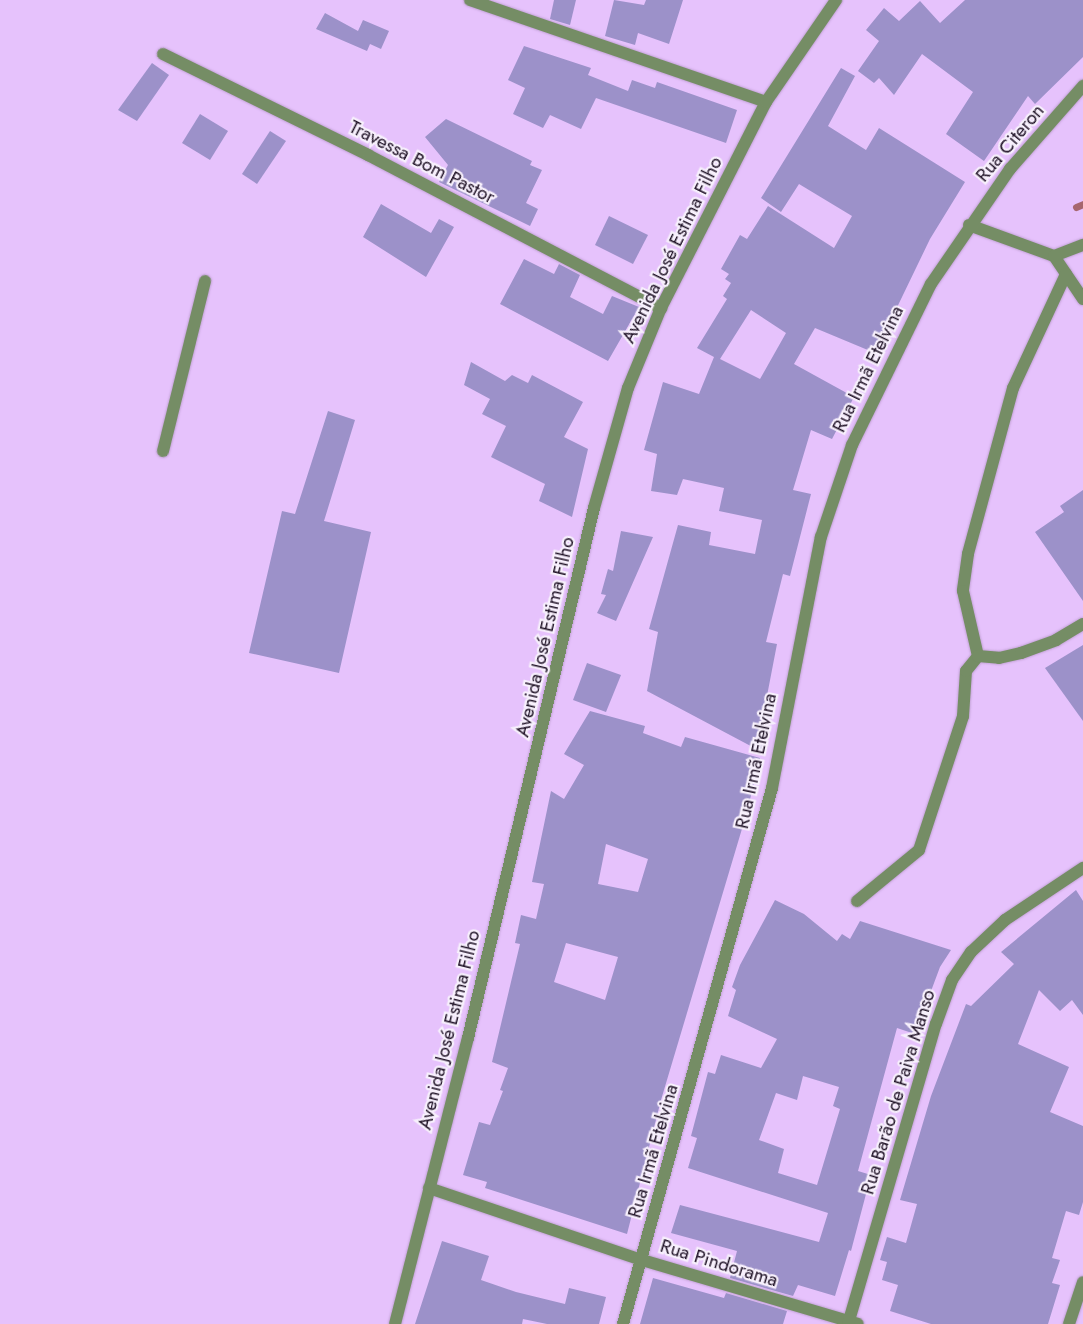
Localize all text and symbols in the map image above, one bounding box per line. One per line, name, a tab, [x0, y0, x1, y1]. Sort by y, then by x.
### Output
street label: Rua Citeron	[971, 100, 1049, 186]
street label: Travessa Bom Pastor	[345, 115, 499, 209]
street label: Avenida José Estima Filho	[617, 153, 727, 347]
street label: Rua Irmã Etelvina	[828, 302, 908, 436]
street label: Avenida José Estima Filho	[511, 535, 579, 739]
street label: Rua Irmã Etelvina	[731, 691, 781, 831]
street label: Avenida José Estima Filho	[413, 928, 485, 1132]
street label: Rua Barão de Paiva Manso	[856, 987, 940, 1197]
street label: Rua Irmã Etelvina	[623, 1082, 683, 1220]
street label: Rua Pindorama	[658, 1234, 780, 1292]

